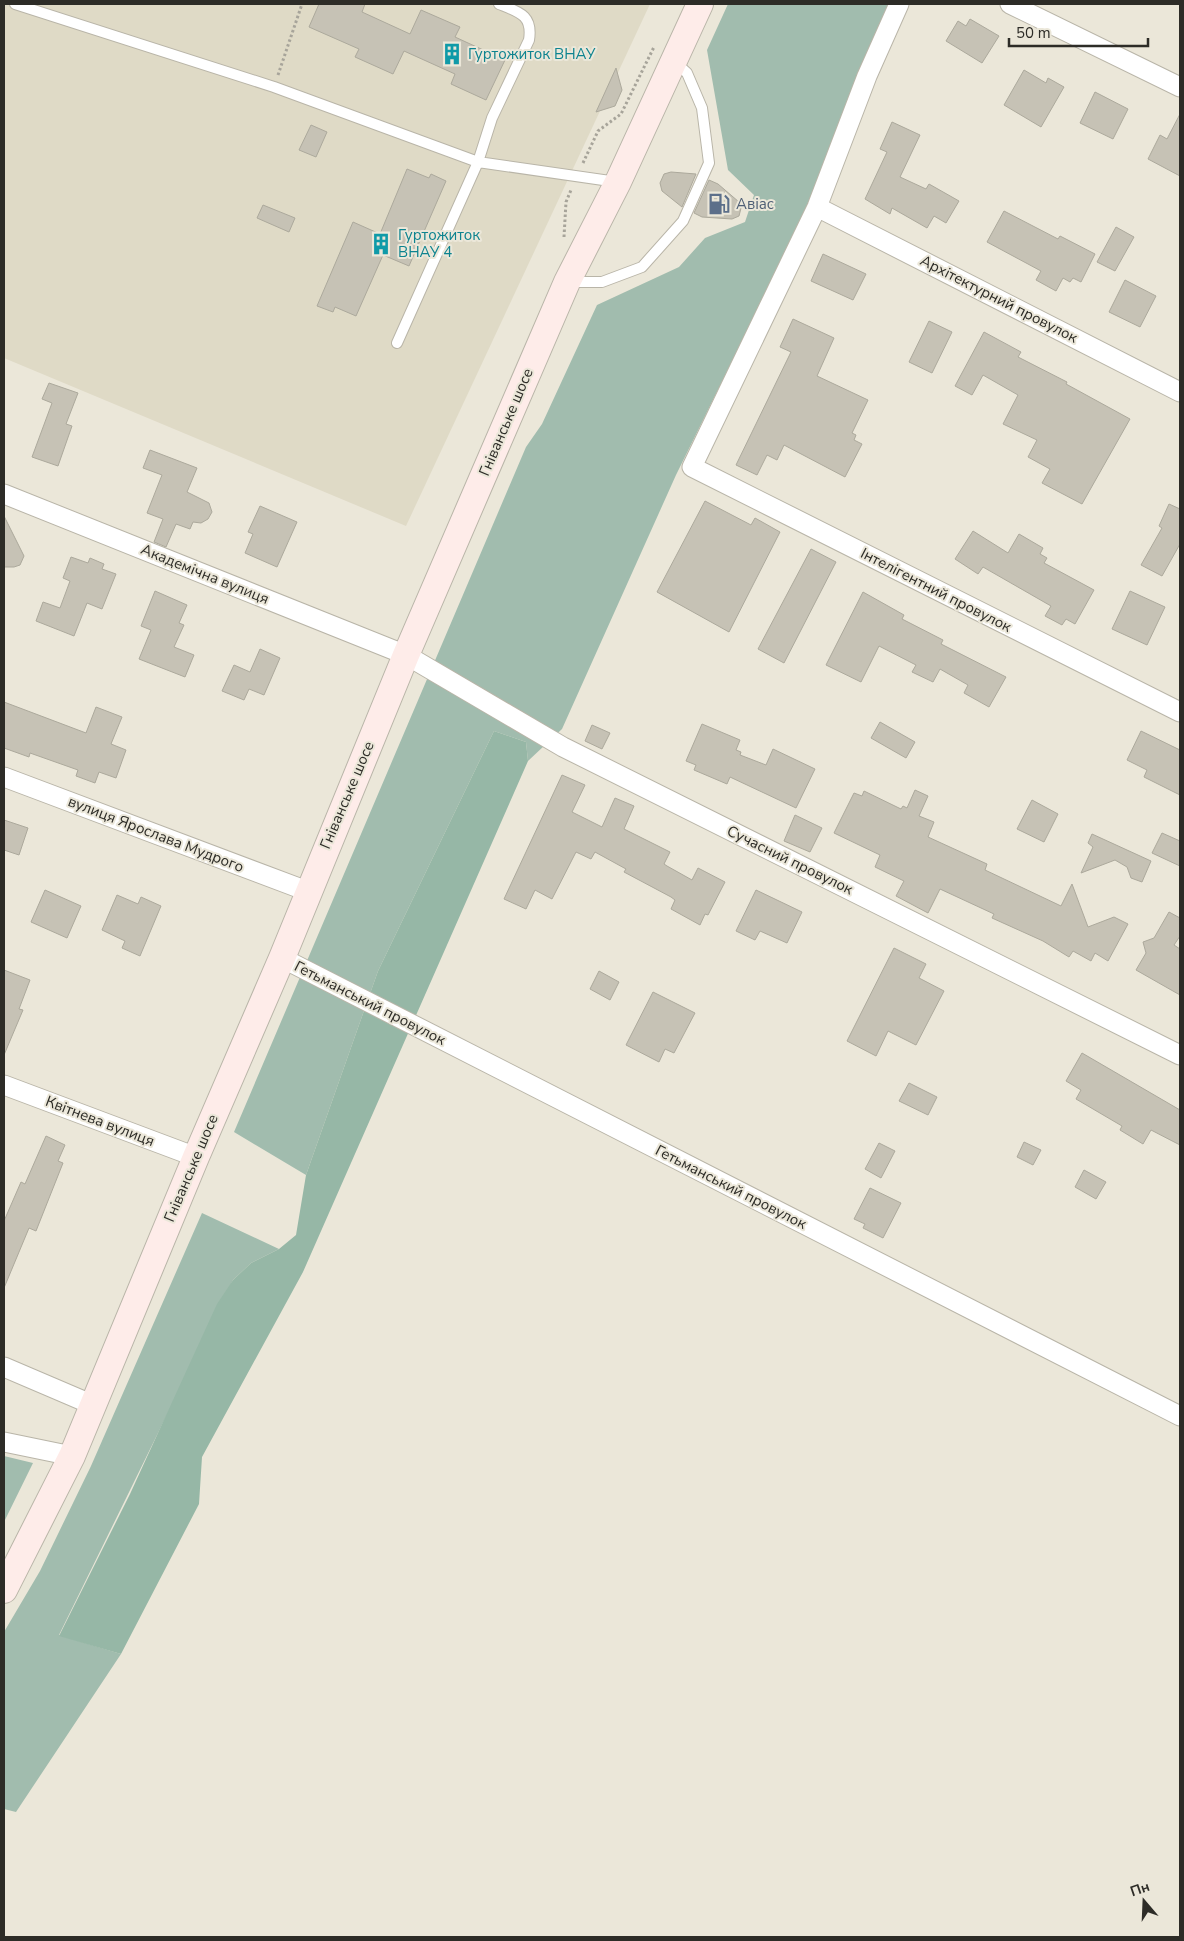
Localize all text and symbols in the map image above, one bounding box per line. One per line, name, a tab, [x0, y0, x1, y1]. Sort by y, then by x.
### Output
scale bar	[1009, 15, 1148, 47]
text: 50 m	[1016, 23, 1051, 43]
building icon: Гуртожиток ВНАУ	[439, 41, 465, 67]
place label: Гуртожиток ВНАУ	[468, 44, 596, 64]
fuel station icon: Авіас	[706, 191, 732, 217]
place label: Авіас	[736, 194, 774, 214]
place label: Гуртожиток ВНАУ 4	[398, 225, 480, 262]
building icon: Гуртожиток ВНАУ 4	[368, 231, 394, 257]
street label: Архітектурний провулок	[917, 251, 1081, 348]
street label: Гніванське шосе	[474, 365, 538, 479]
street label: Академічна вулиця	[138, 539, 272, 609]
street label: Інтелігентний провулок	[857, 543, 1015, 637]
street label: Гніванське шосе	[315, 738, 379, 852]
street label: вулиця Ярослава Мудрого	[65, 791, 247, 877]
street label: Сучасний провулок	[724, 821, 857, 899]
street label: Гетьманський провулок	[291, 956, 449, 1050]
street label: Квітнева вулиця	[43, 1091, 157, 1151]
street label: Гніванське шосе	[159, 1111, 223, 1225]
street label: Гетьманський провулок	[652, 1140, 810, 1234]
north arrow	[1119, 1876, 1169, 1926]
text: Пн	[1128, 1877, 1152, 1901]

